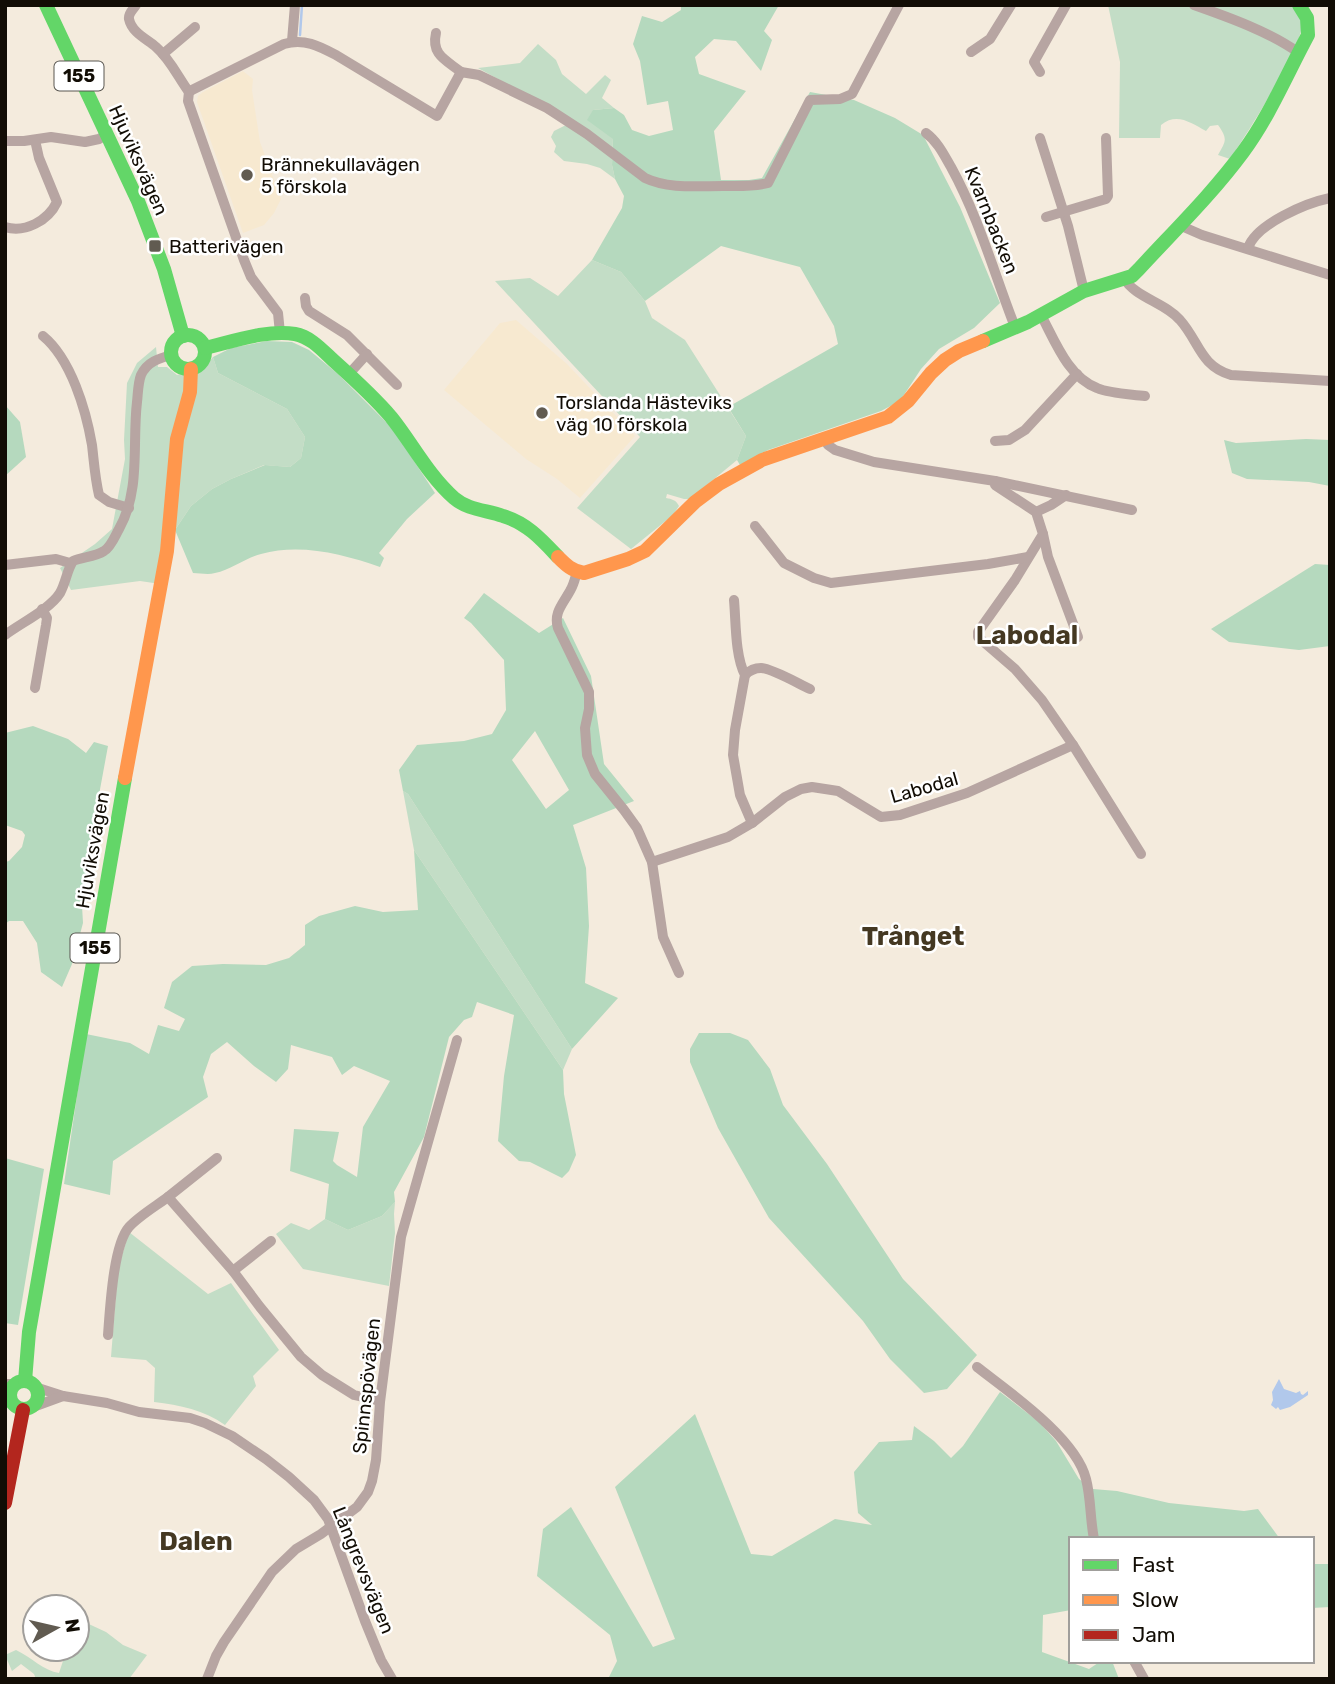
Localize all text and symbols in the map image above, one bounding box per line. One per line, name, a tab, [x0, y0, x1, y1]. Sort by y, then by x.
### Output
road number: 155	[55, 62, 104, 90]
street label: Hjuviksvägen	[104, 102, 173, 219]
place label: Brännekullavägen 5 förskola	[261, 153, 420, 198]
street label: Kvarnbacken	[960, 163, 1023, 277]
marker: Brännekullavägen 5 förskola	[239, 167, 255, 183]
place label: Batterivägen	[169, 235, 284, 258]
marker: Batterivägen	[147, 238, 163, 254]
place label: Torslanda Hästeviks väg 10 förskola	[556, 391, 732, 436]
marker: Torslanda Hästeviks väg 10 förskola	[534, 405, 550, 421]
district label: Labodal	[976, 620, 1078, 651]
street label: Labodal	[887, 767, 961, 808]
street label: Hjuviksvägen	[71, 790, 114, 910]
district label: Trånget	[862, 921, 964, 952]
road number: 155	[70, 933, 119, 962]
street label: Spinnspövägen	[348, 1317, 385, 1455]
street label: Långrevsvägen	[328, 1503, 399, 1637]
district label: Dalen	[159, 1526, 233, 1557]
legend	[1069, 1537, 1314, 1663]
text: Fast	[1132, 1552, 1174, 1577]
text: Slow	[1132, 1587, 1179, 1612]
north arrow	[21, 1593, 91, 1663]
text: N	[60, 1617, 85, 1634]
text: Jam	[1132, 1622, 1176, 1647]

